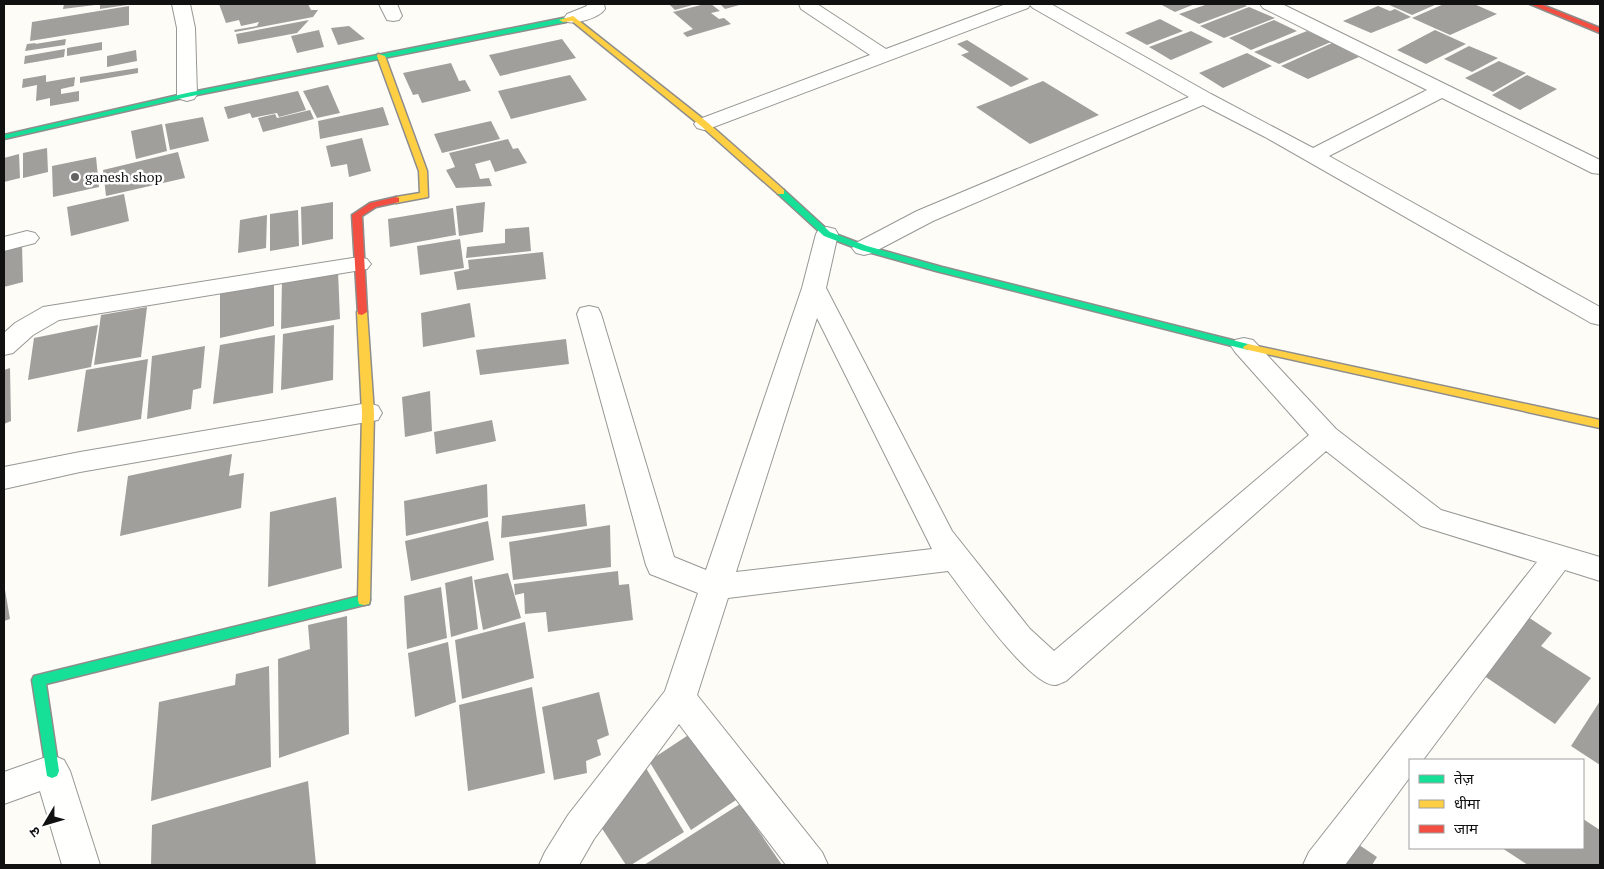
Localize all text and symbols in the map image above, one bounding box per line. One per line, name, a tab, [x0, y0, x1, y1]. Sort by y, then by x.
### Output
place label: ganesh shop	[85, 167, 162, 186]
marker: ganesh shop	[69, 171, 81, 183]
legend	[1409, 759, 1584, 849]
text: तेज़	[1454, 768, 1475, 788]
text: धीमा	[1454, 793, 1481, 813]
north arrow	[20, 799, 70, 849]
text: जाम	[1454, 818, 1479, 838]
text: उ	[24, 823, 44, 841]

